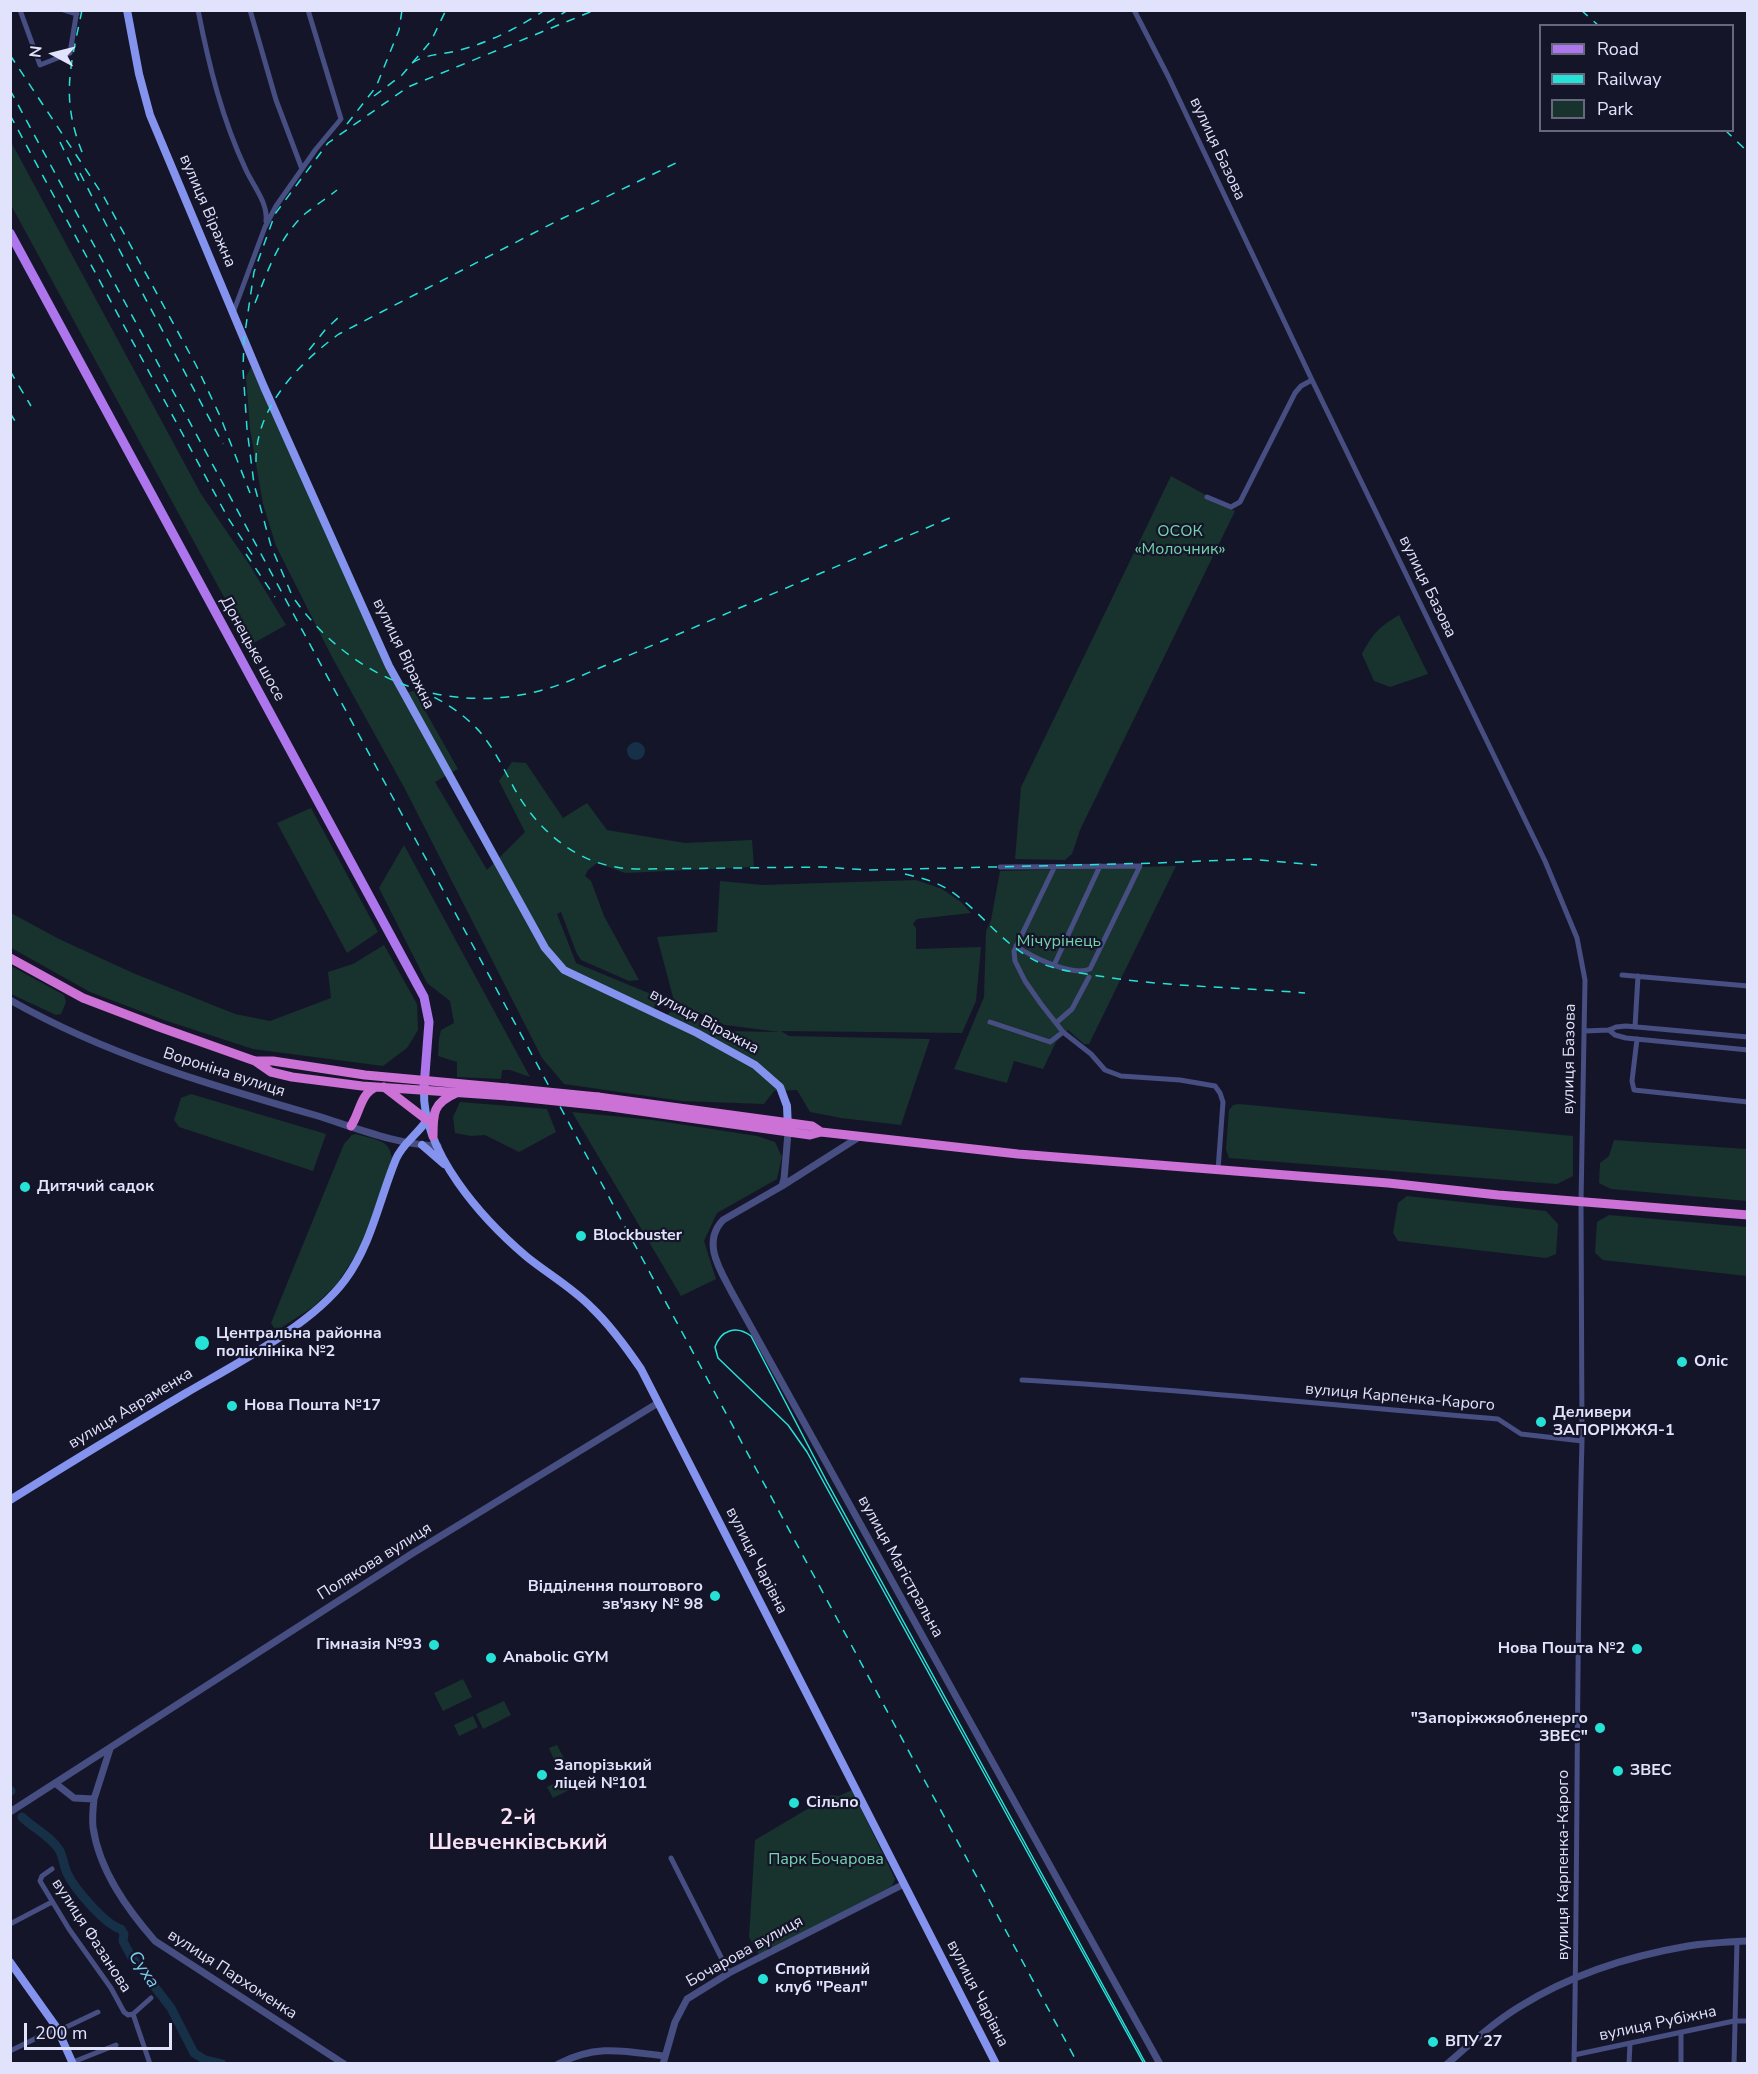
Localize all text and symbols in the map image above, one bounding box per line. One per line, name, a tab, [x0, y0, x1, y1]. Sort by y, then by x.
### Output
north arrow	[24, 24, 84, 84]
legend	[1539, 24, 1734, 132]
text: Road	[1597, 37, 1639, 61]
text: N	[24, 45, 48, 59]
text: Railway	[1597, 67, 1662, 91]
street label: вулиця Базова	[1185, 95, 1249, 203]
text: Park	[1597, 97, 1633, 121]
street label: вулиця Віражна	[175, 152, 239, 270]
park label: ОСОК «Молочник»	[1135, 522, 1225, 560]
street label: вулиця Базова	[1394, 533, 1460, 641]
street label: Донецьке шосе	[215, 593, 289, 705]
street label: вулиця Віражна	[368, 595, 438, 713]
park label: Мічурінець	[1017, 932, 1101, 952]
street label: вулиця Віражна	[646, 985, 762, 1059]
street label: вулиця Базова	[1559, 1003, 1581, 1115]
street label: Вороніна вулиця	[161, 1044, 287, 1102]
place label: Дитячий садок	[37, 1177, 154, 1197]
marker: Дитячий садок	[18, 1180, 32, 1194]
place label: Blockbuster	[593, 1226, 682, 1246]
marker: Blockbuster	[574, 1229, 588, 1243]
place label: Центральна районна поліклініка №2	[216, 1324, 382, 1362]
marker: Центральна районна поліклініка №2	[193, 1334, 211, 1352]
place label: Оліс	[1694, 1352, 1728, 1372]
marker: Оліс	[1675, 1355, 1689, 1369]
street label: вулиця Авраменка	[65, 1364, 197, 1454]
street label: вулиця Карпенка-Карого	[1304, 1380, 1496, 1416]
place label: Нова Пошта №17	[244, 1396, 381, 1416]
marker: Нова Пошта №17	[225, 1399, 239, 1413]
place label: Деливери ЗАПОРІЖЖЯ-1	[1553, 1403, 1675, 1441]
marker: Деливери ЗАПОРІЖЖЯ-1	[1534, 1415, 1548, 1429]
street label: вулиця Магістральна	[853, 1493, 947, 1641]
street label: вулиця Чарівна	[721, 1504, 791, 1618]
street label: Полякова вулиця	[314, 1519, 436, 1605]
place label: Відділення поштового зв'язку № 98	[528, 1577, 703, 1615]
marker: Відділення поштового зв'язку № 98	[708, 1589, 722, 1603]
place label: Гімназія №93	[316, 1635, 422, 1655]
marker: Гімназія №93	[427, 1638, 441, 1652]
place label: Нова Пошта №2	[1498, 1639, 1625, 1659]
marker: Нова Пошта №2	[1630, 1642, 1644, 1656]
place label: Anabolic GYM	[503, 1648, 609, 1668]
marker: Anabolic GYM	[484, 1651, 498, 1665]
place label: "Запоріжжяобленерго ЗВЕС"	[1411, 1709, 1588, 1747]
marker: "Запоріжжяобленерго ЗВЕС"	[1593, 1721, 1607, 1735]
place label: Запорізький ліцей №101	[554, 1756, 652, 1794]
place label: ЗВЕС	[1630, 1761, 1672, 1781]
marker: ЗВЕС	[1611, 1764, 1625, 1778]
marker: Запорізький ліцей №101	[535, 1768, 549, 1782]
street label: вулиця Карпенка-Карого	[1554, 1770, 1574, 1960]
place label: Сільпо	[806, 1793, 859, 1813]
marker: Сільпо	[787, 1796, 801, 1810]
district label: 2-й Шевченківський	[428, 1806, 608, 1858]
park label: Парк Бочарова	[768, 1850, 884, 1870]
street label: вулиця Фазанова	[47, 1875, 135, 1997]
street label: Бочарова вулиця	[683, 1912, 807, 1992]
street label: вулиця Пархоменка	[164, 1926, 300, 2024]
street label: вулиця Чарівна	[942, 1937, 1012, 2051]
water label: Суха	[123, 1947, 163, 1993]
place label: Спортивний клуб "Реал"	[775, 1960, 870, 1998]
marker: Спортивний клуб "Реал"	[756, 1972, 770, 1986]
street label: вулиця Рубіжна	[1598, 2002, 1718, 2046]
scale bar	[27, 2011, 176, 2049]
text: 200 m	[35, 2021, 87, 2045]
place label: ВПУ 27	[1445, 2032, 1502, 2052]
marker: ВПУ 27	[1426, 2035, 1440, 2049]

